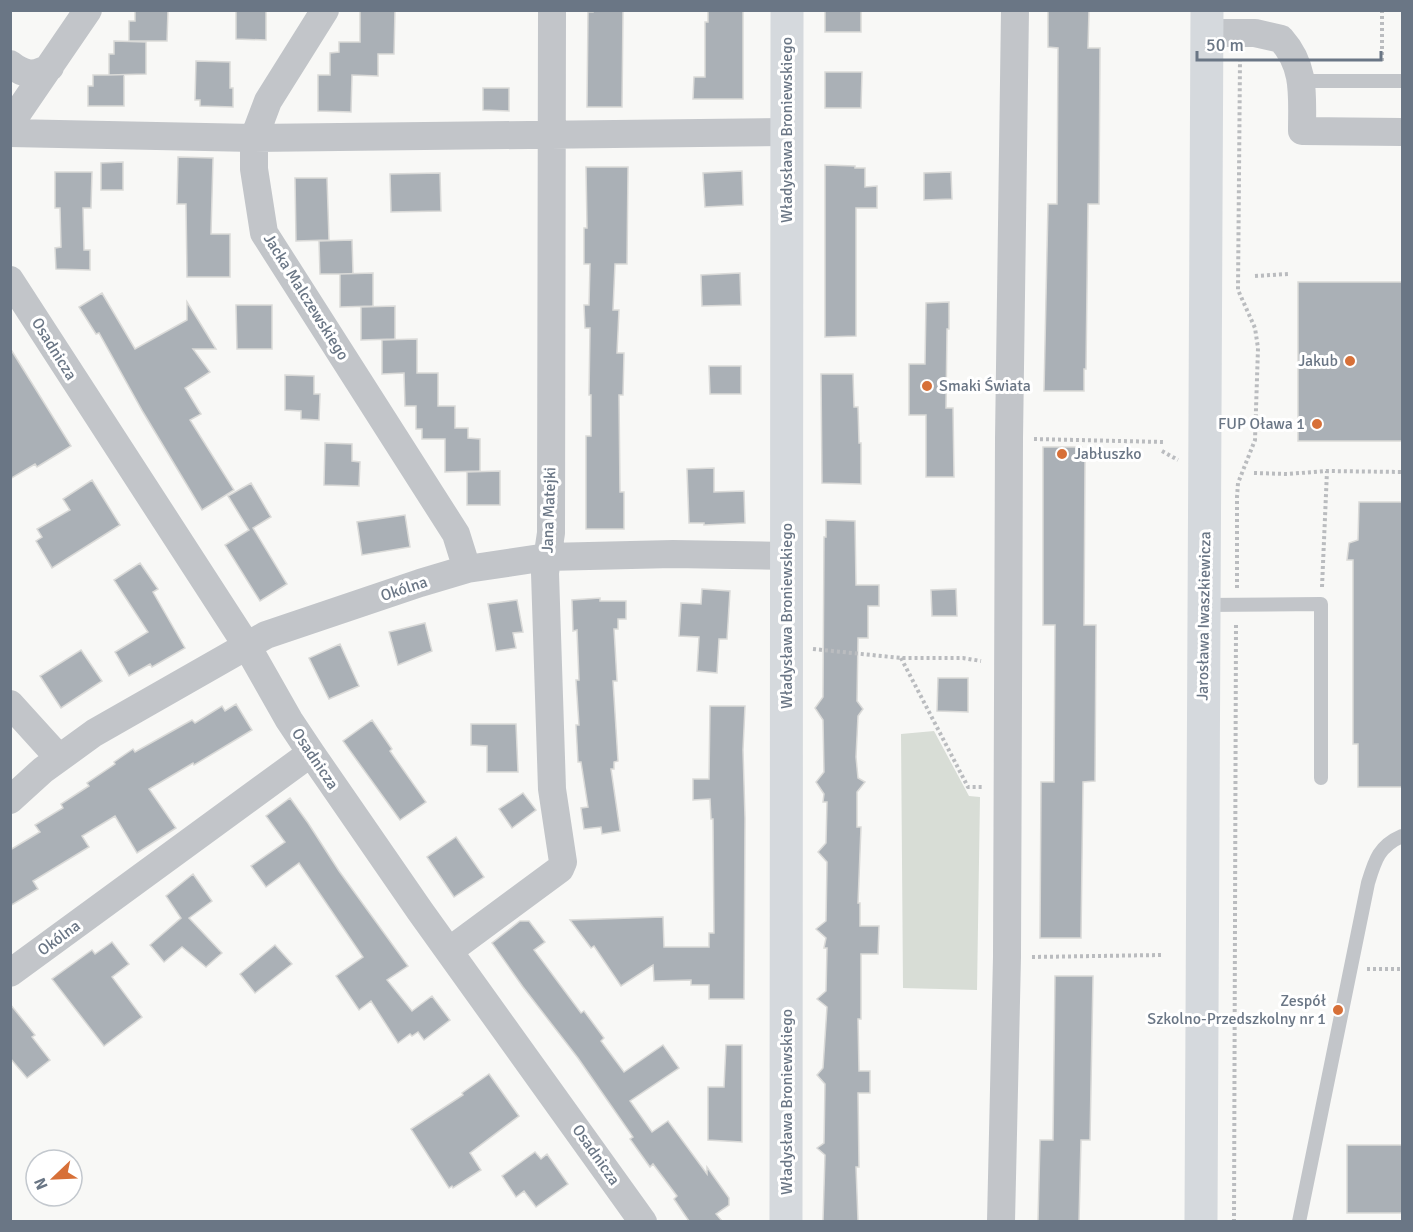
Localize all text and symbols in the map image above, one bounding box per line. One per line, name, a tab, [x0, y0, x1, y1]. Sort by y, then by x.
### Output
scale bar	[1197, 24, 1382, 62]
text: 50 m	[1206, 34, 1244, 56]
street label: Władysława Broniewskiego	[777, 37, 797, 223]
street label: Jacka Malczewskiego	[259, 230, 353, 364]
street label: Osadnicza	[27, 314, 81, 384]
place label: Jakub	[1298, 351, 1338, 371]
marker: Jakub	[1343, 354, 1357, 368]
place label: Smaki Świata	[939, 376, 1031, 396]
marker: Smaki Świata	[920, 379, 934, 393]
place label: FUP Oława 1	[1218, 414, 1305, 434]
marker: FUP Oława 1	[1310, 417, 1324, 431]
place label: Jabłuszko	[1074, 444, 1142, 464]
marker: Jabłuszko	[1055, 447, 1069, 461]
street label: Jana Matejki	[538, 467, 560, 553]
street label: Władysława Broniewskiego	[777, 523, 797, 709]
street label: Jarosława Iwaszkiewicza	[1193, 531, 1215, 701]
street label: Okólna	[378, 572, 430, 606]
street label: Osadnicza	[287, 724, 343, 794]
street label: Okólna	[34, 916, 84, 960]
place label: Zespół Szkolno-Przedszkolny nr 1	[1147, 991, 1326, 1029]
marker: Zespół Szkolno-Przedszkolny nr 1	[1331, 1003, 1345, 1017]
street label: Władysława Broniewskiego	[777, 1009, 797, 1195]
street label: Osadnicza	[568, 1121, 624, 1189]
north arrow	[24, 1148, 84, 1208]
text: N	[30, 1174, 52, 1193]

